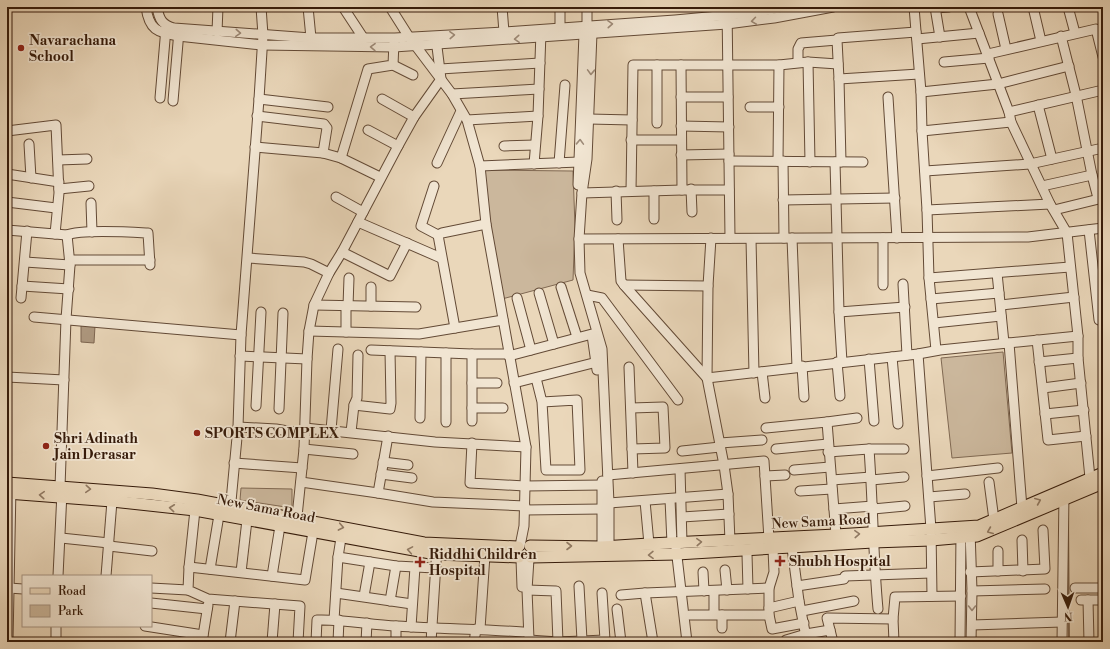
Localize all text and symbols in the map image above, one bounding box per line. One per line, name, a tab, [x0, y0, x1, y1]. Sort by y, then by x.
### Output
one-way arrow	[751, 16, 757, 25]
one-way arrow	[607, 20, 613, 29]
one-way arrow	[235, 29, 241, 38]
one-way arrow	[449, 30, 455, 39]
place label: Navarachana School	[29, 32, 116, 66]
one-way arrow	[514, 34, 520, 43]
one-way arrow	[370, 42, 376, 51]
marker: Navarachana School	[16, 43, 26, 53]
one-way arrow	[587, 69, 595, 75]
one-way arrow	[575, 139, 584, 145]
place label: SPORTS COMPLEX	[205, 425, 340, 443]
marker: SPORTS COMPLEX	[192, 428, 202, 438]
place label: Shri Adinath Jain Derasar	[52, 430, 138, 464]
marker: Shri Adinath Jain Derasar	[41, 441, 51, 451]
one-way arrow	[85, 485, 91, 494]
one-way arrow	[39, 491, 45, 500]
street label: New Sama Road	[215, 491, 316, 527]
one-way arrow	[1034, 498, 1041, 506]
one-way arrow	[169, 503, 175, 512]
street label: New Sama Road	[771, 510, 871, 534]
one-way arrow	[338, 522, 344, 531]
one-way arrow	[986, 527, 993, 535]
one-way arrow	[854, 530, 860, 538]
one-way arrow	[696, 538, 702, 546]
one-way arrow	[566, 542, 572, 550]
one-way arrow	[407, 546, 413, 554]
place label: Riddhi Children Hospital	[429, 546, 537, 580]
one-way arrow	[648, 551, 654, 559]
place label: Shubh Hospital	[789, 553, 891, 571]
marker: Shubh Hospital	[774, 555, 786, 567]
marker: Riddhi Children Hospital	[414, 556, 426, 568]
legend	[22, 575, 152, 627]
text: Road	[58, 584, 86, 599]
north arrow	[1048, 587, 1088, 627]
text: Park	[58, 604, 84, 619]
one-way arrow	[968, 605, 976, 611]
text: N	[1063, 609, 1073, 623]

